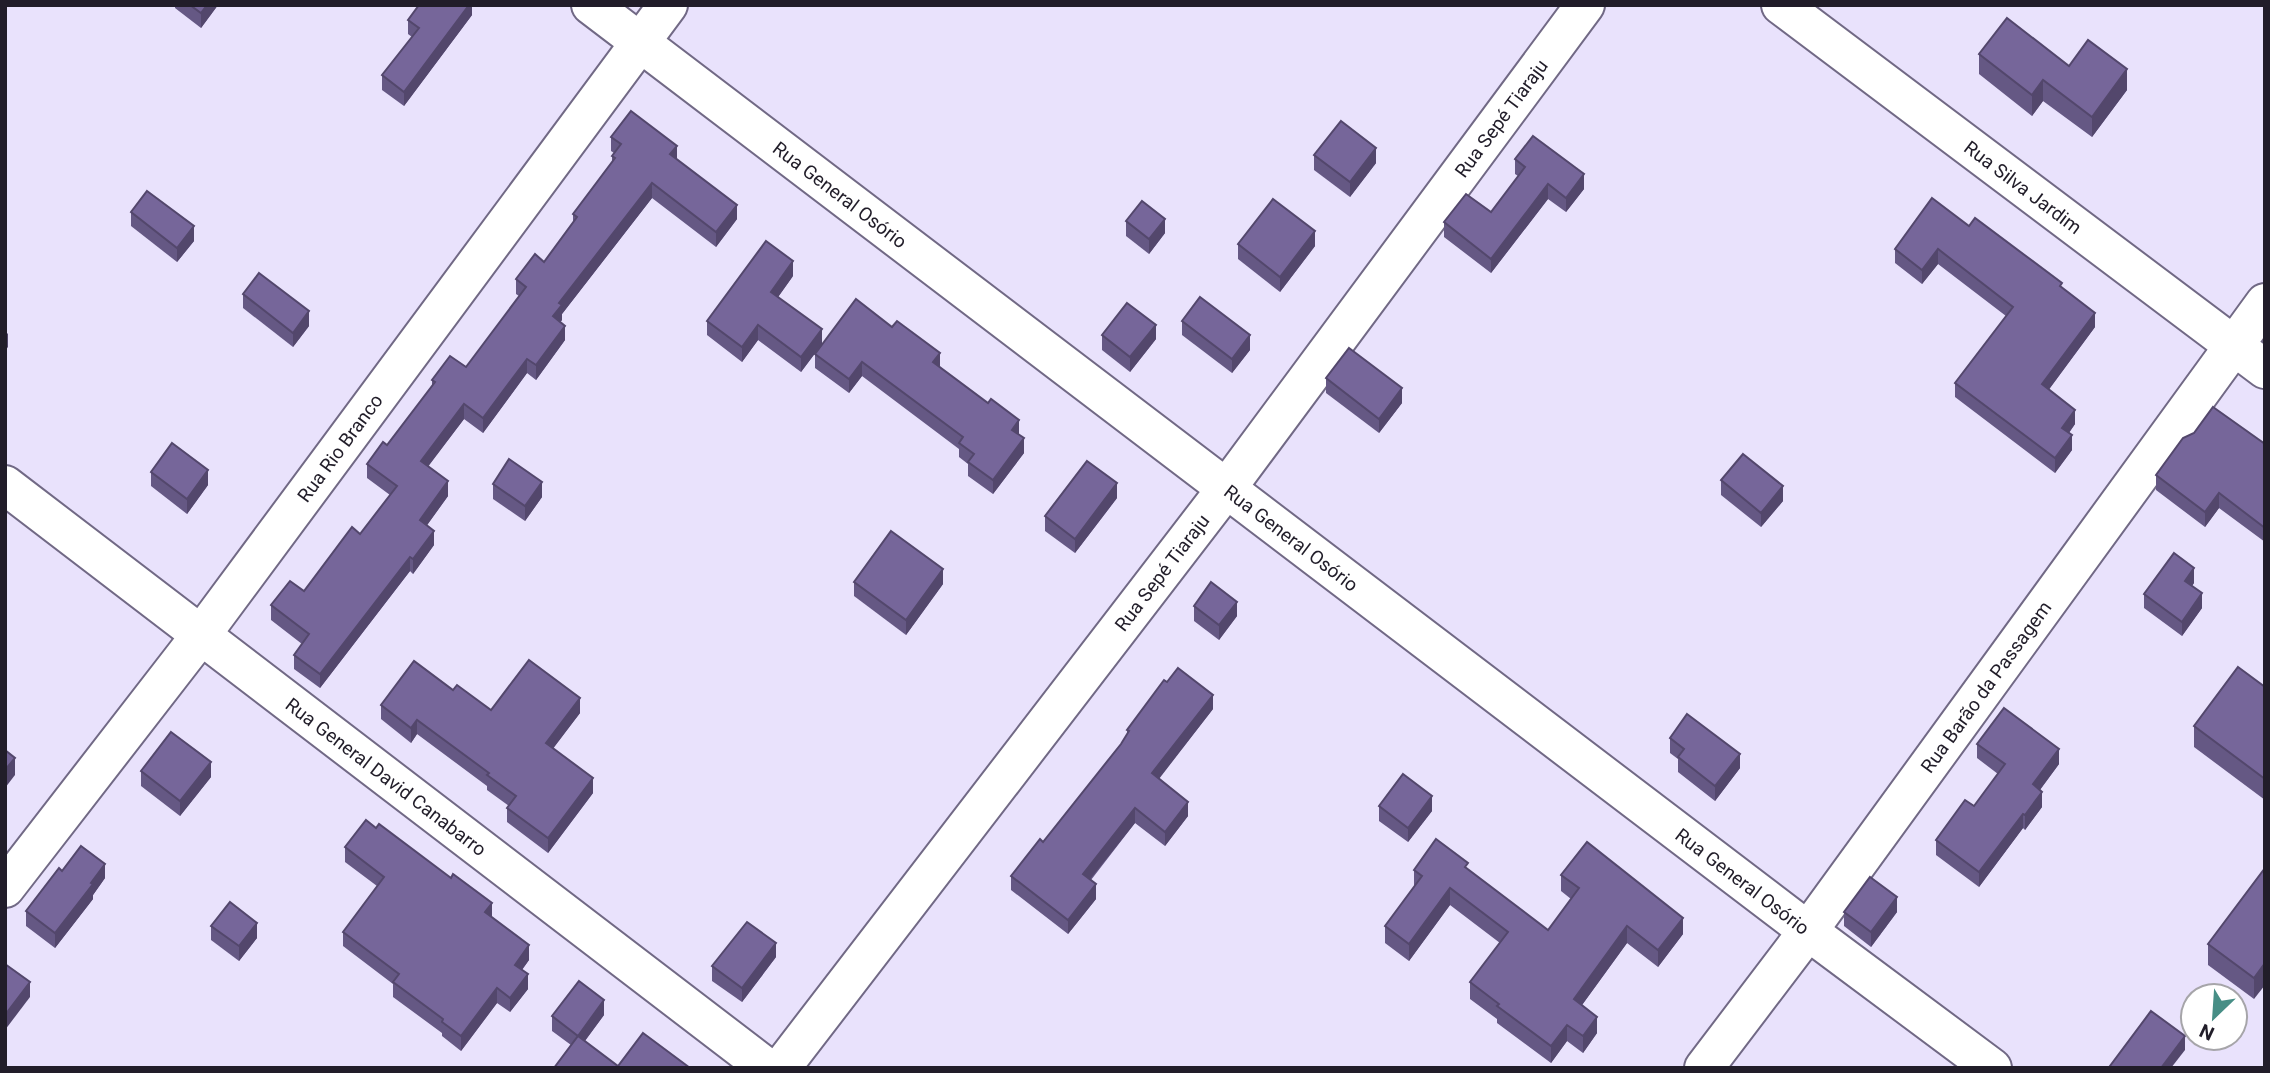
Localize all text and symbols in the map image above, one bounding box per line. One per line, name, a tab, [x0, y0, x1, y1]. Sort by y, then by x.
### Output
street label: Rua Sepé Tiaraju	[1450, 54, 1552, 182]
street label: Rua General Osório	[769, 136, 912, 253]
street label: Rua Silva Jardim	[1960, 136, 2086, 239]
street label: Rua Rio Branco	[292, 389, 387, 506]
street label: Rua General Osório	[1220, 480, 1363, 596]
street label: Rua Sepé Tiaraju	[1110, 509, 1214, 636]
street label: Rua Barão da Passagem	[1916, 596, 2056, 777]
street label: Rua General David Canabarro	[281, 693, 491, 861]
street label: Rua General Osório	[1671, 823, 1814, 939]
north arrow	[2179, 982, 2249, 1052]
text: N	[2196, 1019, 2218, 1045]

